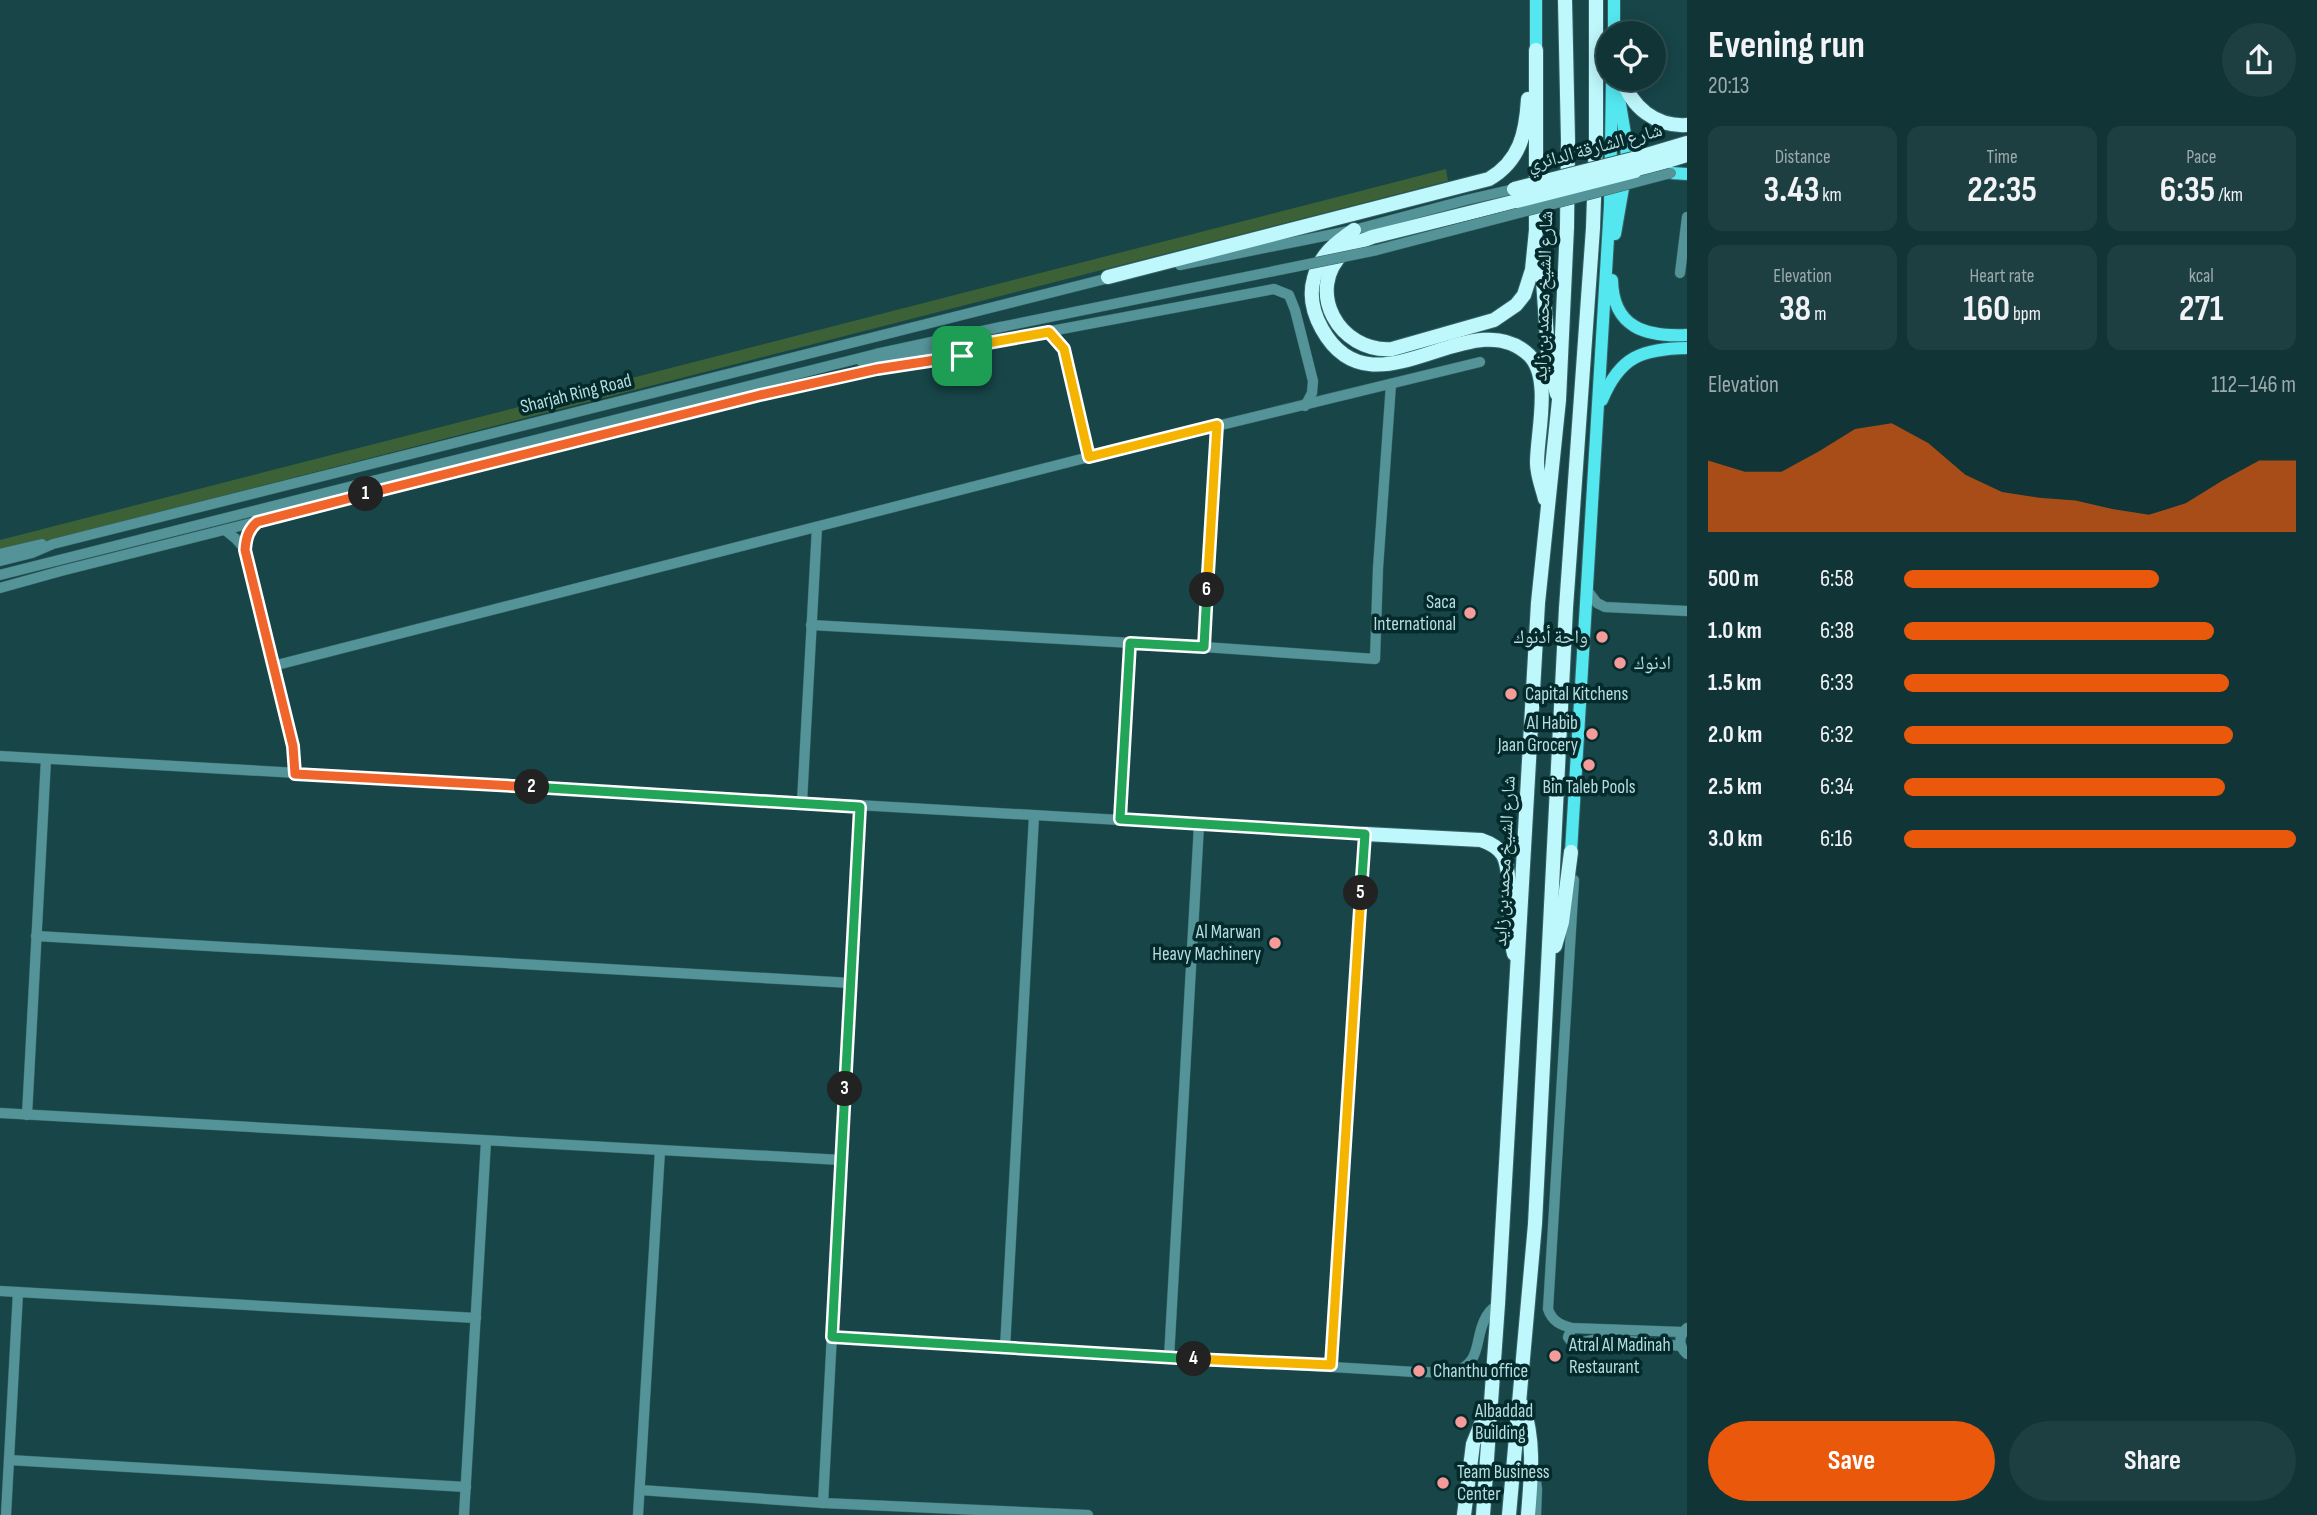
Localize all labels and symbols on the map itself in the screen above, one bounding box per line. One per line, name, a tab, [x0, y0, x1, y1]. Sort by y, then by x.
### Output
street label: شارع الشارقة الدائري	[1525, 119, 1666, 180]
street label: شارع الشيخ محمد بن زايد	[1530, 210, 1558, 382]
pin	[932, 326, 992, 386]
street label: Sharjah Ring Road	[518, 369, 634, 419]
pin: 1	[348, 476, 384, 512]
pin: 6	[1190, 572, 1224, 608]
place label: Saca International	[1374, 591, 1456, 636]
marker: Saca International	[1462, 605, 1478, 621]
place label: واحة أدنوك	[1514, 625, 1588, 649]
marker: واحة أدنوك	[1594, 629, 1610, 645]
place label: ادنوك	[1634, 652, 1671, 675]
marker: ادنوك	[1612, 655, 1628, 671]
place label: Capital Kitchens	[1525, 683, 1629, 706]
marker: Capital Kitchens	[1503, 686, 1519, 702]
place label: Al Habib Jaan Grocery	[1497, 712, 1579, 757]
marker: Al Habib Jaan Grocery	[1584, 726, 1600, 742]
marker: Bin Taleb Pools	[1581, 757, 1597, 773]
pin: 2	[514, 770, 550, 804]
street label: شارع الشيخ محمد بن زايد	[1489, 775, 1521, 947]
place label: Bin Taleb Pools	[1542, 776, 1636, 799]
pin: 5	[1344, 876, 1378, 910]
place label: Al Marwan Heavy Machinery	[1152, 921, 1262, 966]
marker: Al Marwan Heavy Machinery	[1267, 935, 1283, 951]
pin: 3	[828, 1072, 862, 1106]
place label: Atral Al Madinah Restaurant	[1568, 1334, 1671, 1379]
pin: 4	[1176, 1342, 1212, 1376]
marker: Atral Al Madinah Restaurant	[1547, 1348, 1563, 1364]
place label: Chanthu office	[1433, 1360, 1528, 1383]
marker: Chanthu office	[1411, 1363, 1427, 1379]
place label: Albaddad Building	[1474, 1400, 1533, 1445]
marker: Albaddad Building	[1453, 1414, 1469, 1430]
place label: Team Business Center	[1457, 1461, 1550, 1506]
marker: Team Business Center	[1435, 1475, 1451, 1491]

